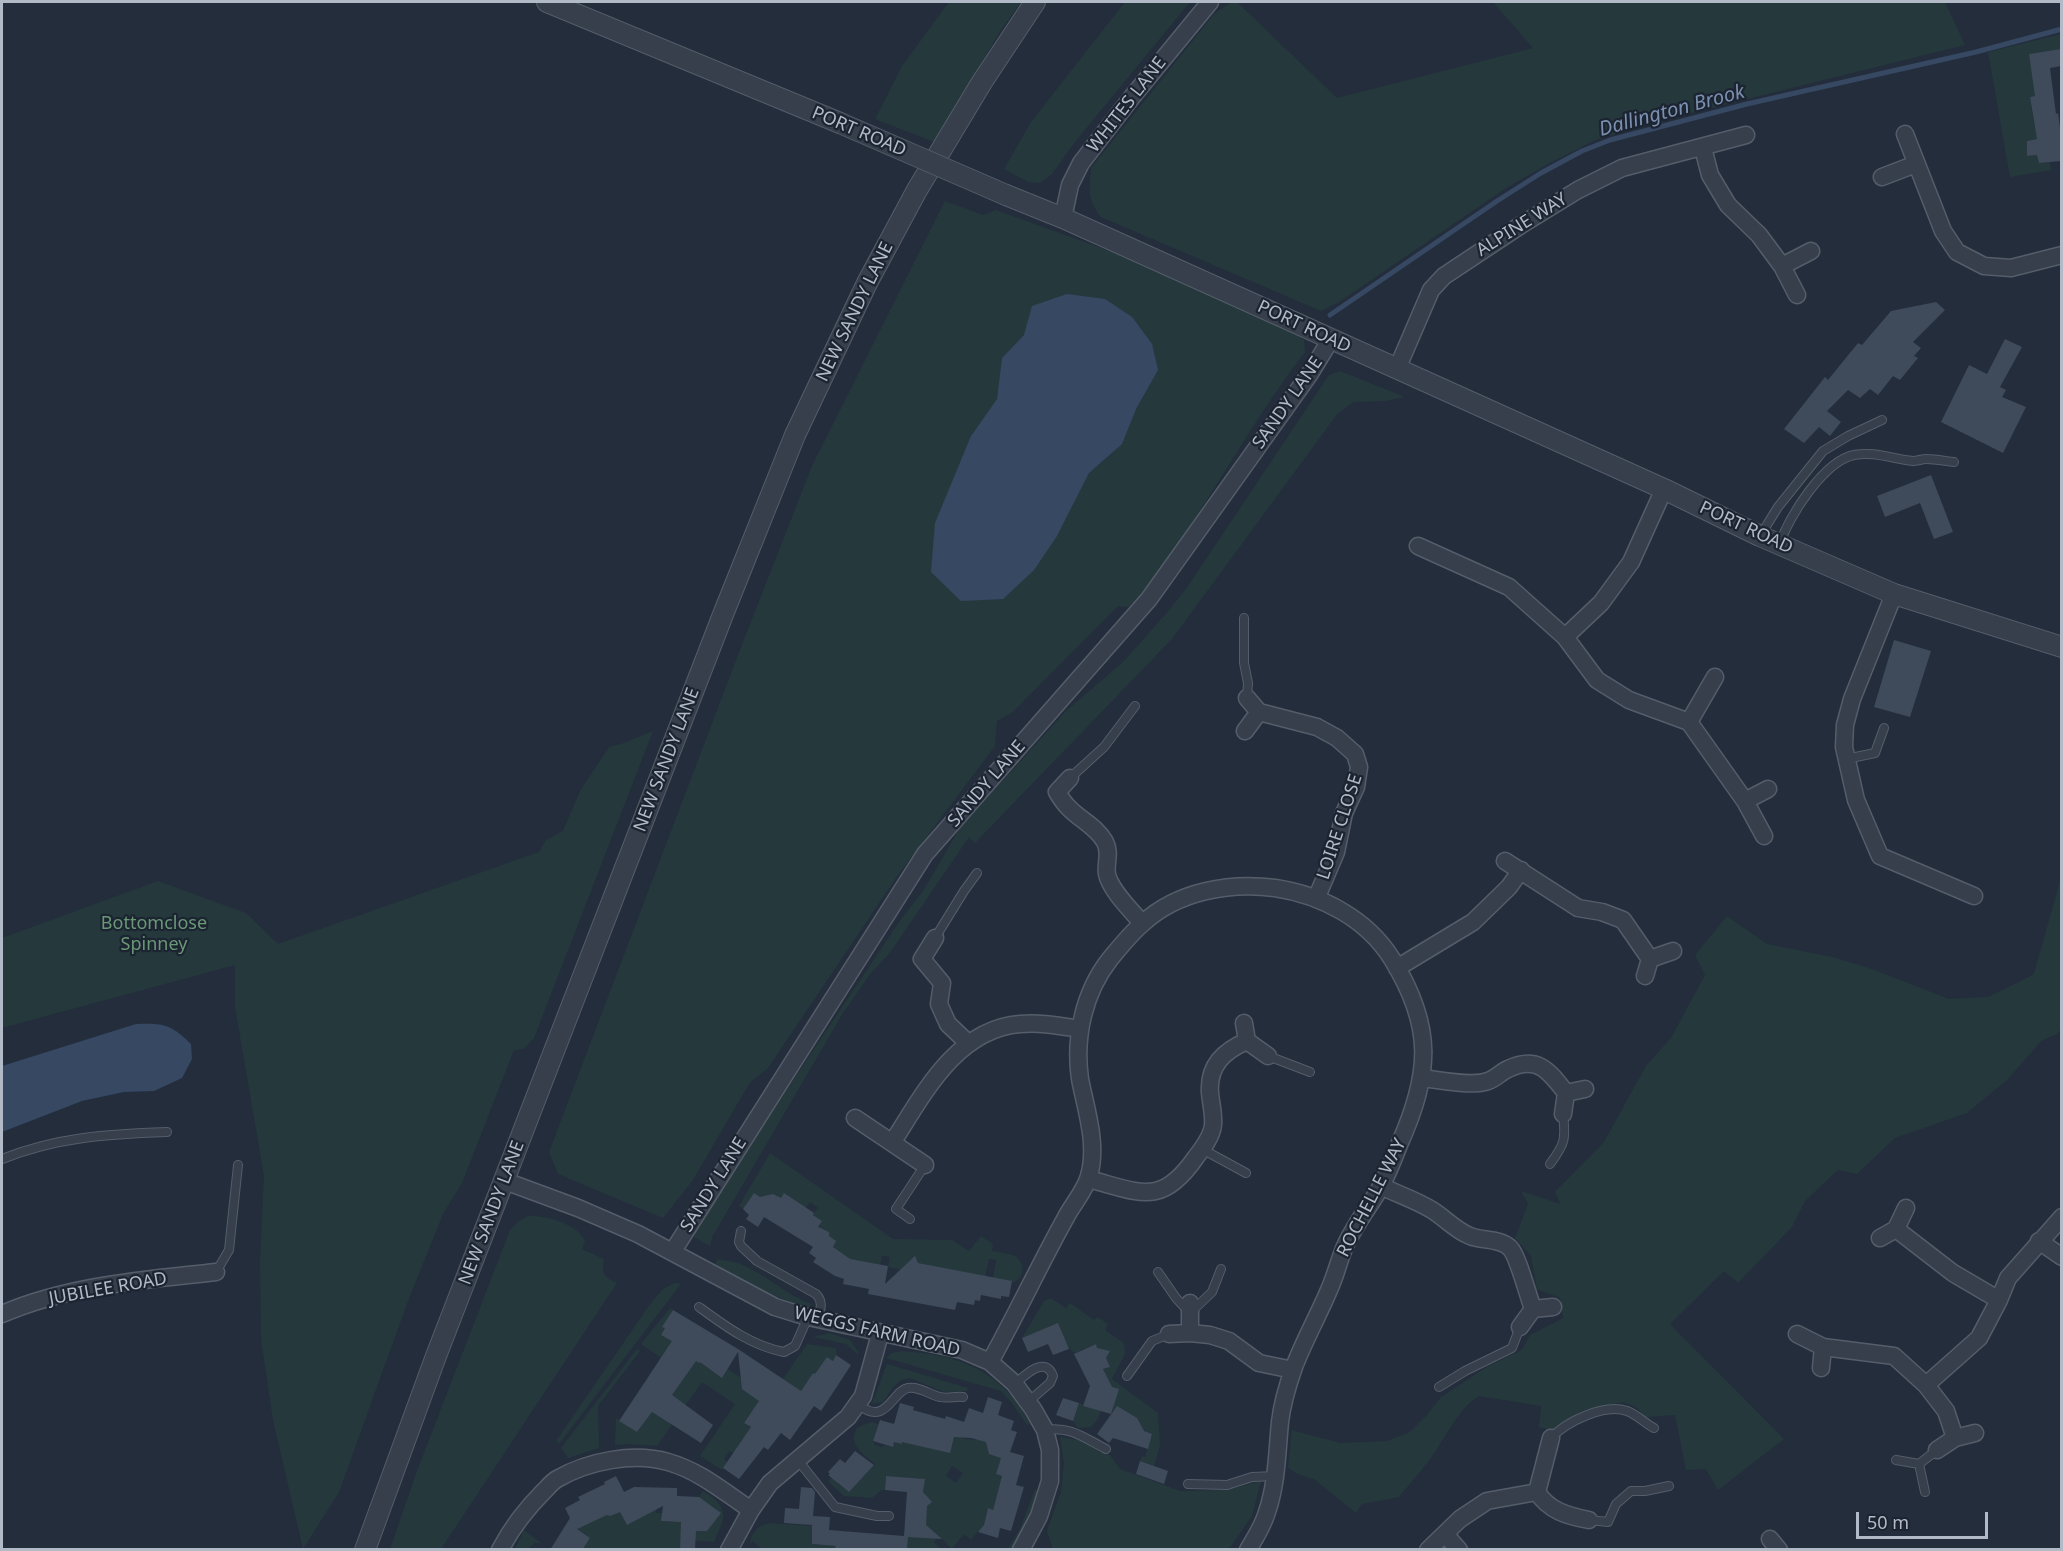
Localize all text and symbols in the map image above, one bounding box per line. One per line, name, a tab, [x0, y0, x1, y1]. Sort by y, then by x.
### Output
street label: WHITES LANE	[1083, 53, 1171, 157]
water label: Dallington Brook	[1596, 80, 1748, 142]
street label: PORT ROAD	[809, 102, 909, 162]
street label: ALPINE WAY	[1473, 189, 1571, 261]
street label: NEW SANDY LANE	[812, 239, 898, 385]
street label: PORT ROAD	[1254, 296, 1354, 358]
street label: SANDY LANE	[1248, 353, 1328, 453]
street label: PORT ROAD	[1696, 497, 1796, 559]
street label: NEW SANDY LANE	[630, 685, 704, 835]
street label: SANDY LANE	[944, 736, 1030, 832]
street label: LOIRE CLOSE	[1313, 772, 1367, 882]
park label: Bottomclose Spinney	[101, 913, 207, 956]
street label: SANDY LANE	[676, 1134, 752, 1236]
street label: ROCHELLE WAY	[1333, 1135, 1411, 1261]
street label: NEW SANDY LANE	[455, 1138, 529, 1288]
street label: JUBILEE ROAD	[47, 1268, 169, 1310]
street label: WEGGS FARM ROAD	[792, 1302, 962, 1362]
scale bar	[1859, 1500, 1991, 1538]
text: 50 m	[1867, 1510, 1909, 1534]

